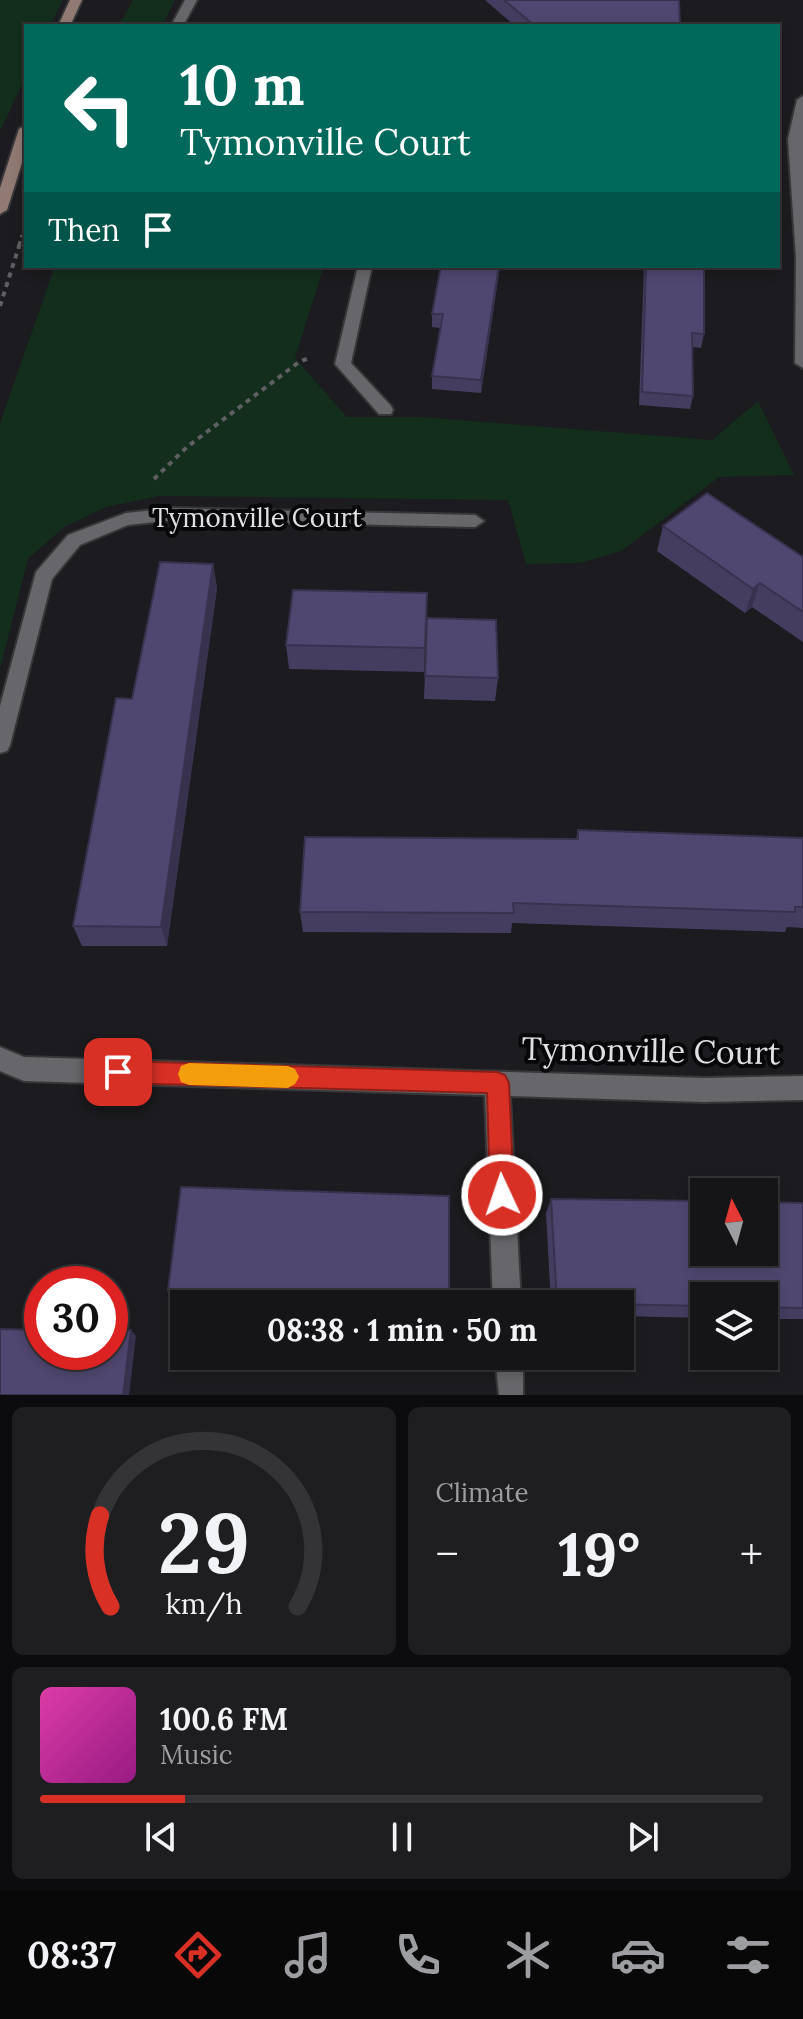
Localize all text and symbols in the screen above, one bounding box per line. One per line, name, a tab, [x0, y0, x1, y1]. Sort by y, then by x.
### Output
text: 10 m	[180, 49, 305, 120]
icon: left	[48, 56, 152, 160]
text: Tymonville Court	[180, 119, 471, 165]
icon: arrive	[136, 208, 180, 252]
text: Then	[48, 211, 120, 249]
street label: Tymonville Court	[152, 501, 362, 534]
street label: Tymonville Court	[521, 1028, 781, 1073]
pin	[84, 1038, 152, 1106]
icon: arrive	[96, 1050, 140, 1094]
position arrow	[460, 1153, 544, 1237]
north arrow	[690, 1178, 778, 1266]
map controls	[690, 1178, 778, 1370]
speed limit sign: 30	[24, 1266, 128, 1370]
button: layers	[690, 1282, 778, 1370]
text: 08:38 · 1 min · 50 m	[267, 1311, 537, 1349]
text: Climate	[436, 1476, 529, 1509]
text: 29	[158, 1489, 250, 1596]
text: 19°	[558, 1516, 640, 1592]
text: −	[436, 1526, 459, 1582]
text: +	[740, 1526, 763, 1582]
text: km/h	[165, 1585, 242, 1622]
text: 100.6 FM	[160, 1700, 288, 1738]
text: Music	[160, 1738, 233, 1771]
icon: previous	[139, 1815, 183, 1859]
icon: pause	[380, 1815, 424, 1859]
icon: next	[621, 1815, 665, 1859]
icon: directions	[170, 1927, 226, 1983]
icon: music	[280, 1927, 336, 1983]
icon: phone	[390, 1927, 446, 1983]
icon: climate	[500, 1927, 556, 1983]
icon: car	[610, 1927, 666, 1983]
icon: filters	[720, 1927, 776, 1983]
text: 08:37	[27, 1932, 117, 1978]

